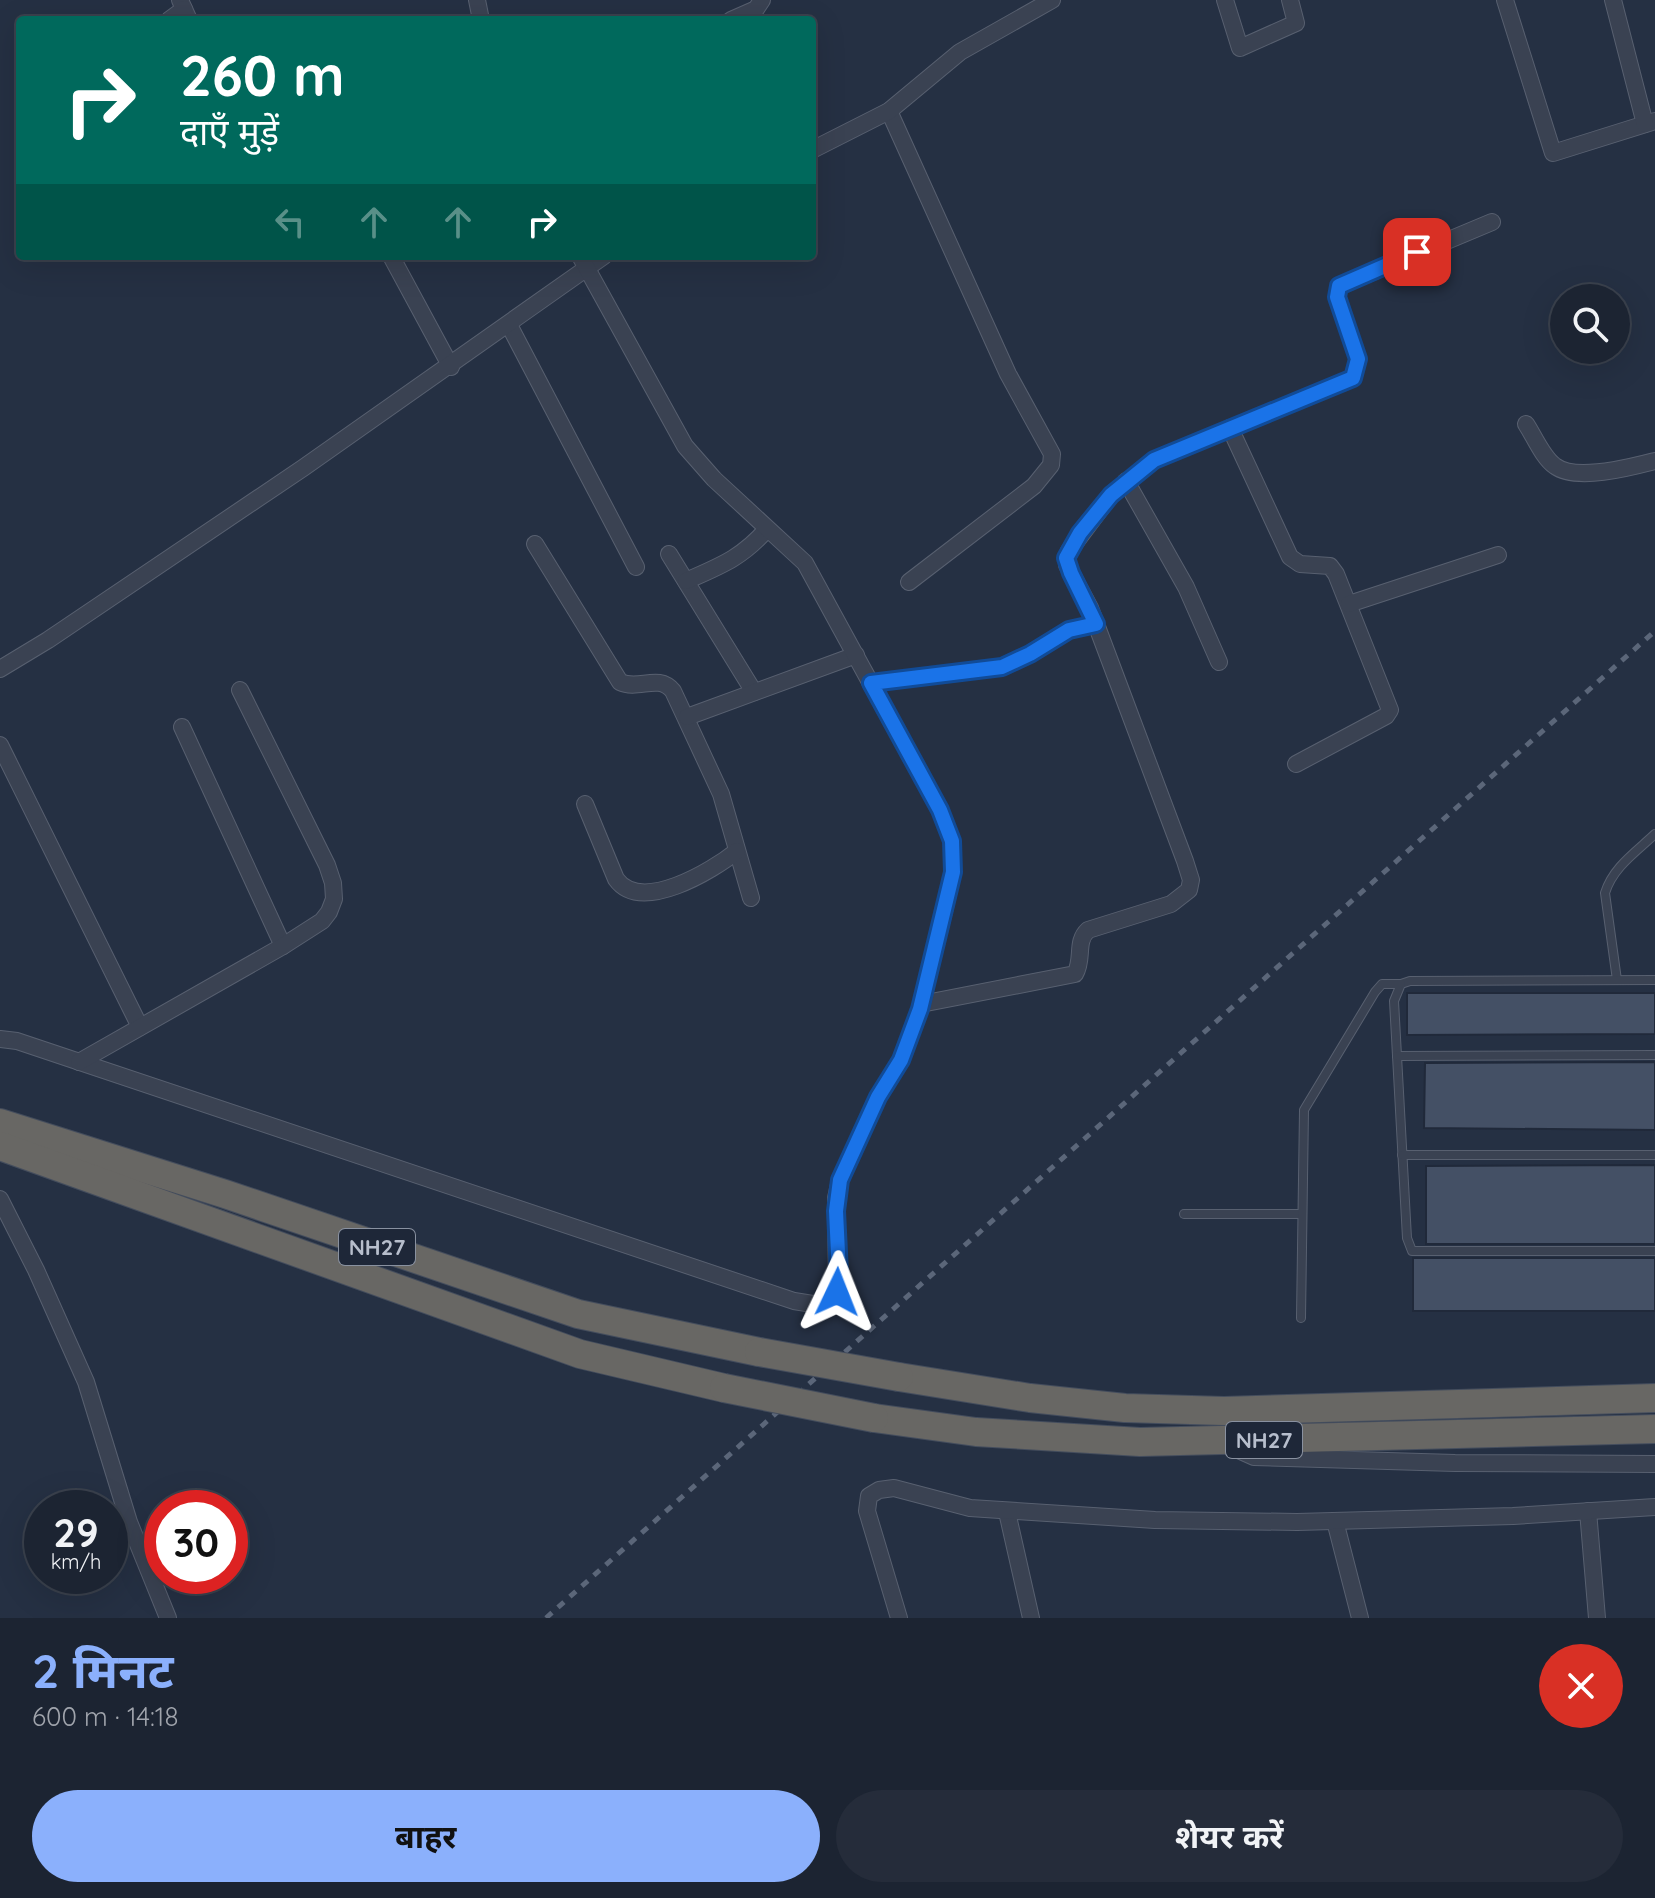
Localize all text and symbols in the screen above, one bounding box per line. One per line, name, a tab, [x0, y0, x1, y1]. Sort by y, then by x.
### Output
text: 260 m	[180, 40, 345, 110]
icon: right	[48, 48, 152, 152]
text: दाएँ मुड़ें	[180, 109, 279, 154]
icon: left	[268, 200, 312, 244]
icon: ahead	[352, 200, 396, 244]
icon: ahead	[436, 200, 480, 244]
icon: right	[520, 200, 564, 244]
pin	[1383, 218, 1451, 286]
icon: arrive	[1395, 230, 1439, 274]
map controls	[1550, 284, 1630, 364]
button: search	[1550, 284, 1630, 364]
road number: NH27	[339, 1229, 415, 1265]
position arrow	[795, 1250, 879, 1334]
road number: NH27	[1226, 1422, 1302, 1458]
speed limit sign: 30	[144, 1490, 248, 1594]
text: 29	[53, 1507, 99, 1557]
text: km/h	[51, 1549, 101, 1574]
text: 2 मिनट	[32, 1640, 174, 1700]
button: close	[1539, 1644, 1623, 1728]
text: 600 m · 14:18	[32, 1700, 178, 1733]
button: बाहर	[32, 1790, 820, 1882]
button: शेयर करें	[836, 1790, 1623, 1882]

